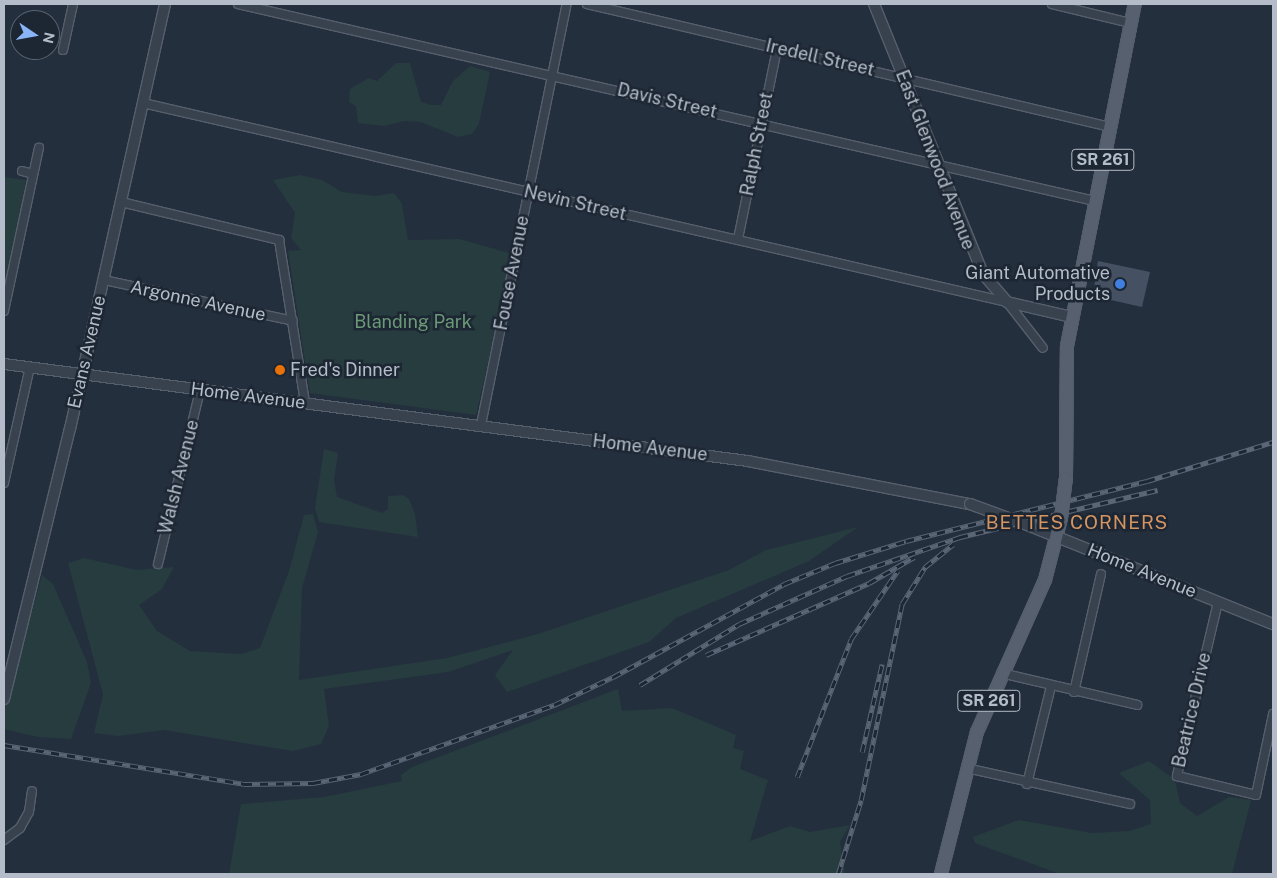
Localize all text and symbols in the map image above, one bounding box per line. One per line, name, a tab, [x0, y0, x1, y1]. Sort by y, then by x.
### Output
north arrow	[10, 10, 60, 60]
text: N	[40, 31, 58, 45]
street label: Iredell Street	[764, 35, 876, 81]
street label: East Glenwood Avenue	[891, 67, 979, 253]
street label: Davis Street	[615, 79, 719, 123]
street label: Ralph Street	[736, 90, 778, 198]
road number: SR 261	[1070, 146, 1136, 174]
street label: Nevin Street	[522, 181, 628, 225]
street label: Fouse Avenue	[490, 214, 534, 332]
place label: Giant Automative Products	[965, 263, 1110, 306]
street label: Argonne Avenue	[128, 276, 268, 326]
marker: Giant Automative Products	[1114, 278, 1126, 290]
street label: Evans Avenue	[64, 293, 110, 411]
park label: Blanding Park	[354, 311, 472, 333]
place label: Fred's Dinner	[290, 359, 400, 381]
marker: Fred's Dinner	[274, 364, 286, 376]
street label: Home Avenue	[189, 378, 307, 414]
street label: Walsh Avenue	[154, 418, 204, 536]
street label: Home Avenue	[591, 430, 709, 466]
district label: BETTES CORNERS	[984, 512, 1170, 534]
street label: Home Avenue	[1084, 539, 1200, 603]
street label: Beatrice Drive	[1168, 650, 1216, 770]
road number: SR 261	[956, 688, 1022, 714]

